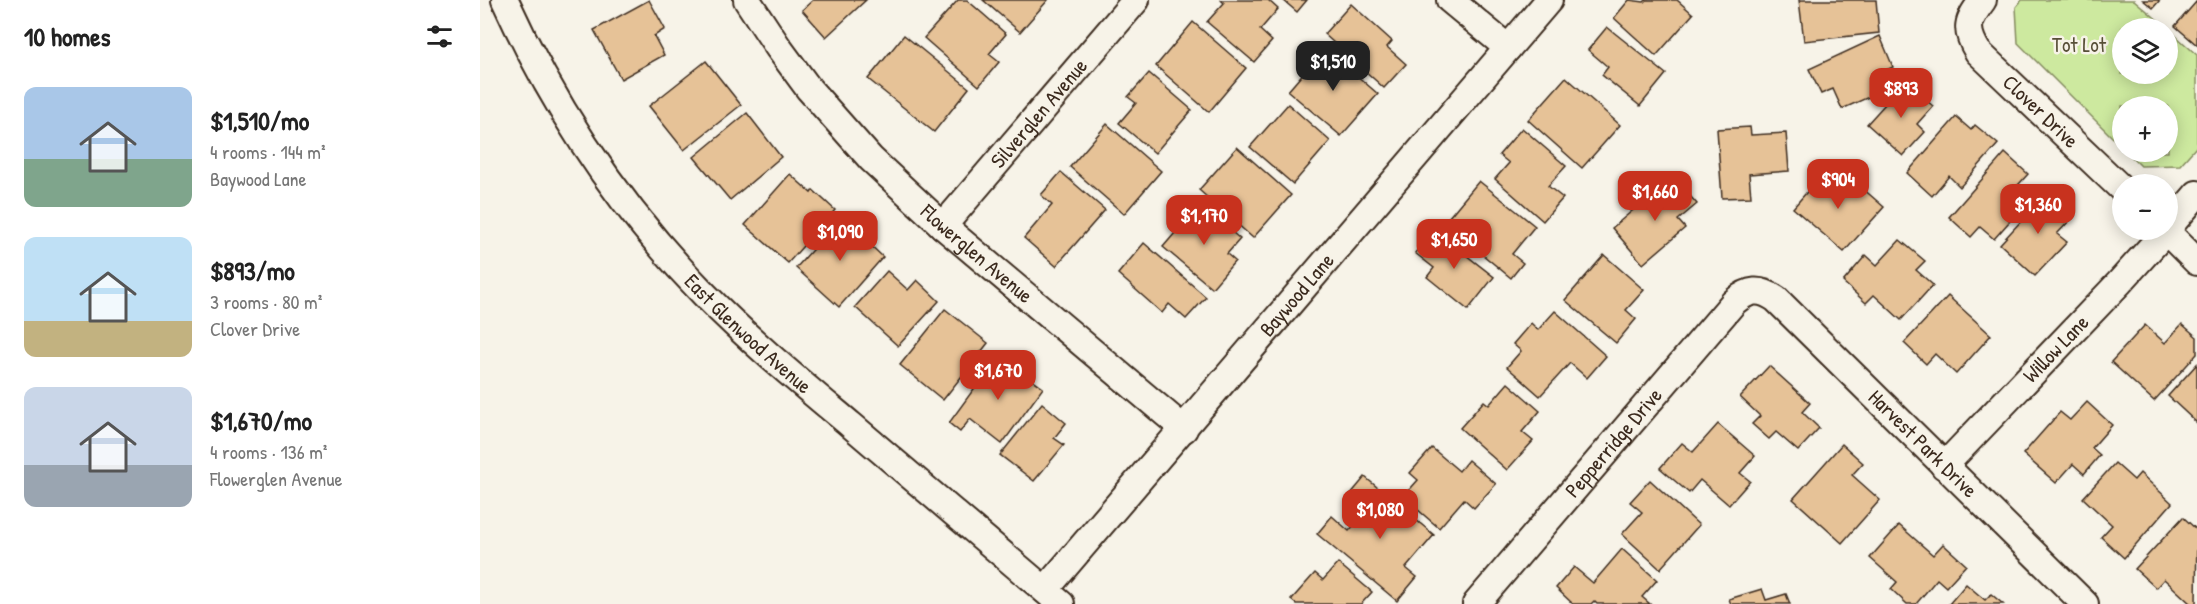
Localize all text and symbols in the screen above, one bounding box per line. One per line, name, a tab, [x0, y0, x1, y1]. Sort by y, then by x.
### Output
map controls	[2112, 18, 2178, 240]
button: layers	[2112, 18, 2178, 84]
text: 10 homes	[24, 19, 111, 54]
icon: filters	[423, 20, 456, 53]
park label: Tot Lot	[2052, 30, 2107, 59]
pin: $1,510	[1284, 41, 1382, 92]
text: $1,510	[1310, 47, 1356, 74]
street label: Silverglen Avenue	[984, 52, 1094, 174]
pin: $893	[1865, 68, 1937, 119]
street label: Clover Drive	[1997, 68, 2085, 154]
text: $893	[1883, 74, 1919, 101]
button: +	[2112, 96, 2178, 162]
text: $1,510/mo	[210, 103, 309, 138]
icon: home	[72, 111, 144, 183]
text: 4 rooms · 144 m²	[210, 138, 325, 165]
pin: $904	[1802, 159, 1874, 210]
text: Baywood Lane	[210, 165, 307, 192]
text: $904	[1821, 165, 1855, 192]
pin: $1,660	[1606, 171, 1704, 222]
button: −	[2112, 174, 2178, 240]
text: $1,660	[1632, 177, 1678, 204]
pin: $1,360	[1989, 184, 2087, 235]
text: $1,360	[2014, 190, 2062, 217]
pin: $1,170	[1155, 195, 1253, 246]
street label: Flowerglen Avenue	[914, 197, 1039, 310]
text: $1,170	[1180, 201, 1228, 228]
pin: $1,090	[791, 211, 889, 262]
text: $1,090	[817, 217, 863, 244]
pin: $1,650	[1405, 219, 1503, 270]
text: $1,650	[1431, 225, 1477, 252]
street label: Baywood Lane	[1253, 247, 1341, 343]
text: $893/mo	[210, 253, 295, 288]
icon: home	[72, 261, 144, 333]
street label: East Glenwood Avenue	[678, 267, 818, 400]
text: 3 rooms · 80 m²	[210, 288, 322, 315]
street label: Willow Lane	[2016, 308, 2095, 389]
text: Clover Drive	[210, 315, 300, 342]
pin: $1,670	[949, 350, 1047, 401]
text: $1,670	[974, 356, 1022, 383]
street label: Pepperridge Drive	[1558, 381, 1669, 504]
street label: Harvest Park Drive	[1862, 383, 1984, 504]
text: $1,670/mo	[210, 403, 312, 438]
icon: home	[72, 411, 144, 483]
text: 4 rooms · 136 m²	[210, 438, 327, 465]
text: Flowerglen Avenue	[210, 465, 342, 492]
pin: $1,080	[1331, 489, 1429, 540]
text: $1,080	[1356, 495, 1404, 522]

